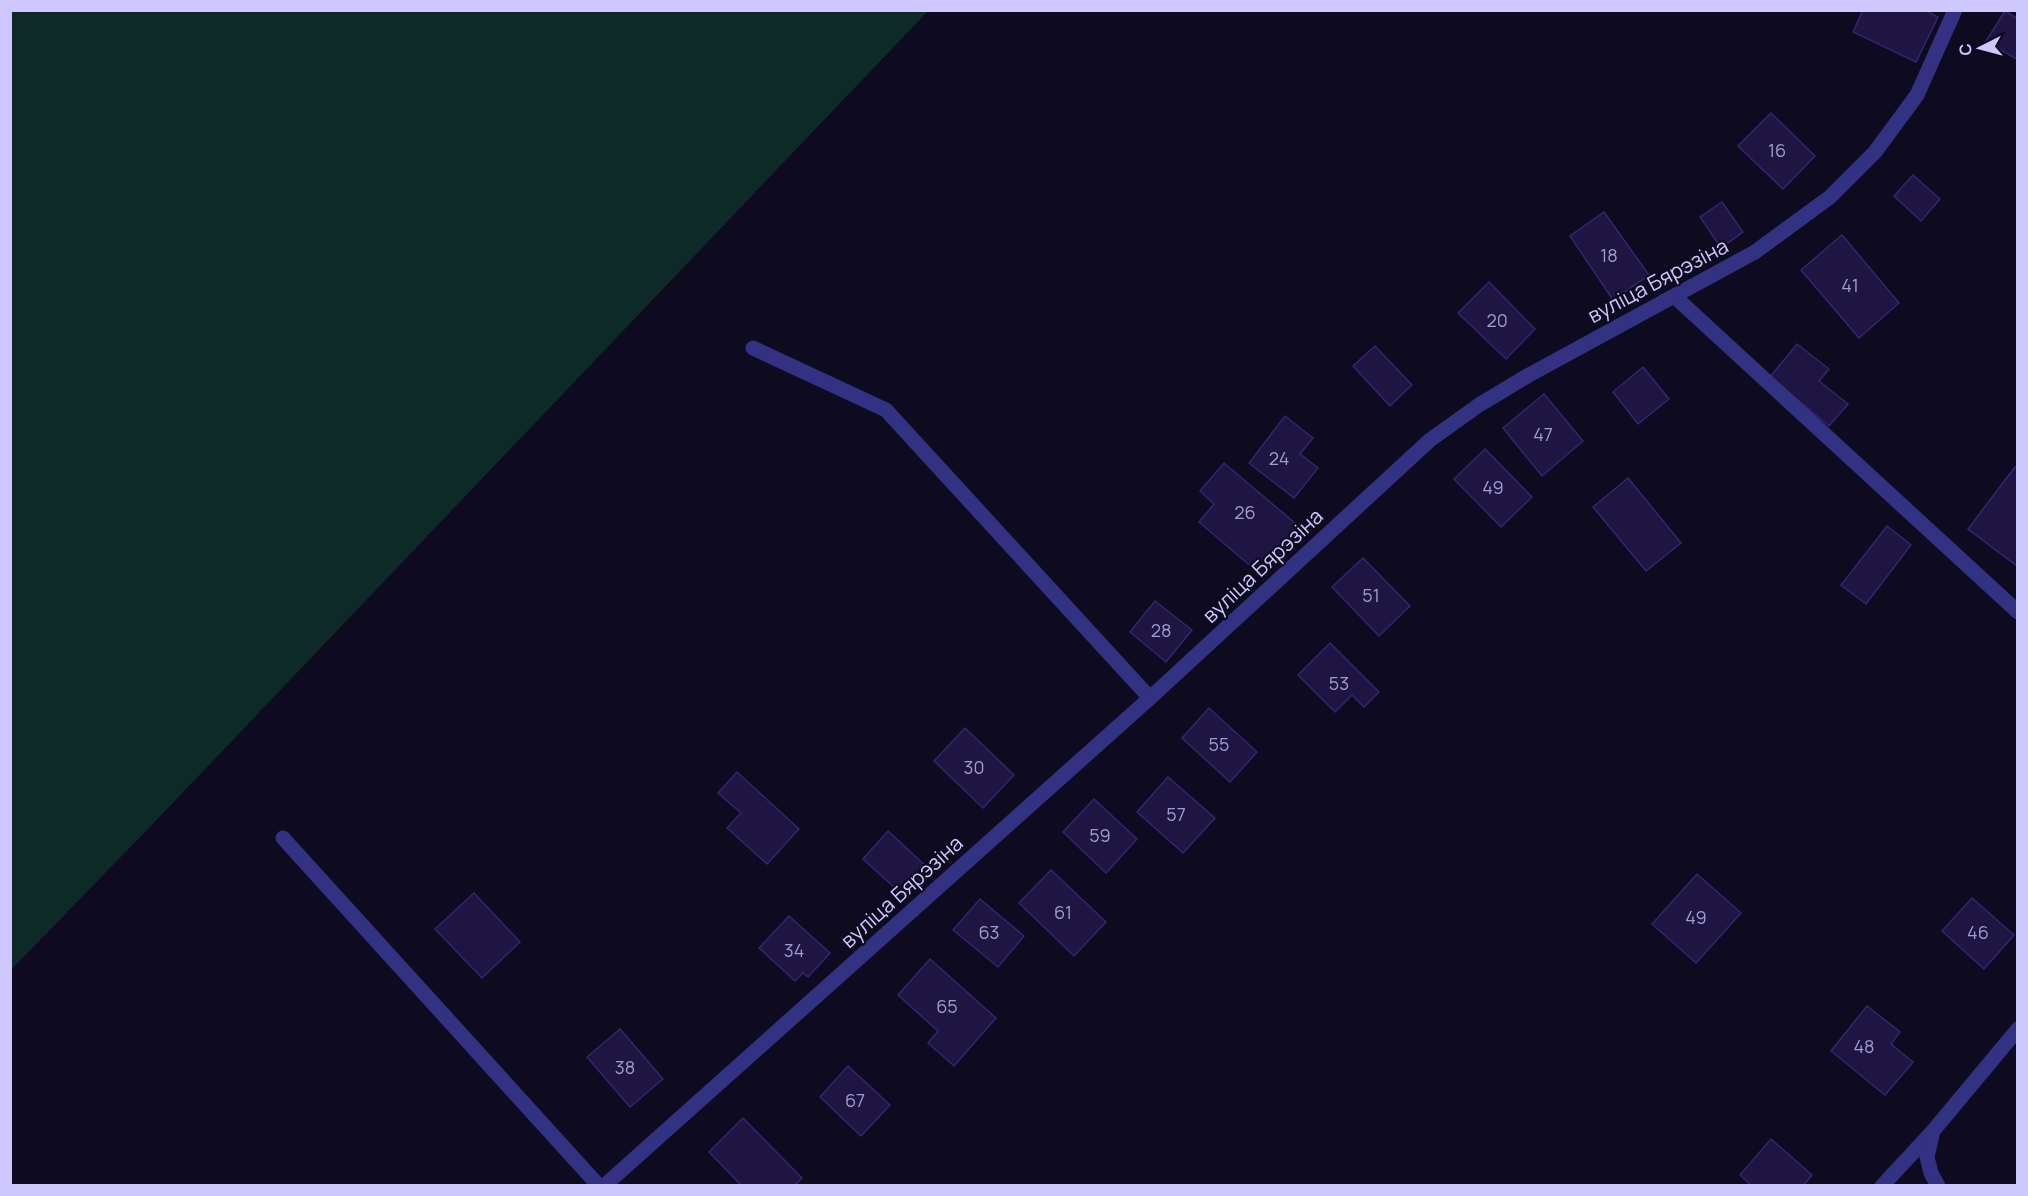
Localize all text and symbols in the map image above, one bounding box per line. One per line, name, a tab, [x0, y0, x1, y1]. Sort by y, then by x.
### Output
north arrow	[1950, 18, 2010, 78]
text: С	[1954, 42, 1977, 57]
house number: 16	[1768, 138, 1786, 162]
street label: вуліца Бярэзіна	[1582, 231, 1733, 329]
house number: 18	[1600, 243, 1618, 267]
house number: 41	[1841, 273, 1859, 297]
house number: 20	[1486, 308, 1508, 332]
house number: 47	[1533, 422, 1553, 446]
house number: 24	[1269, 446, 1289, 470]
house number: 49	[1482, 475, 1504, 499]
house number: 26	[1234, 500, 1256, 524]
street label: вуліца Бярэзіна	[1196, 502, 1329, 629]
house number: 51	[1362, 583, 1380, 607]
house number: 28	[1151, 618, 1171, 642]
house number: 53	[1329, 671, 1349, 695]
house number: 55	[1209, 732, 1229, 756]
house number: 30	[964, 755, 984, 779]
house number: 57	[1166, 802, 1186, 826]
house number: 59	[1089, 823, 1111, 847]
street label: вуліца Бярэзіна	[834, 829, 968, 954]
house number: 61	[1054, 900, 1072, 924]
house number: 49	[1685, 905, 1707, 929]
house number: 63	[978, 920, 1000, 944]
house number: 46	[1967, 920, 1989, 944]
house number: 34	[784, 938, 804, 962]
house number: 65	[936, 994, 958, 1018]
house number: 48	[1853, 1034, 1875, 1058]
house number: 38	[615, 1055, 635, 1079]
house number: 67	[845, 1088, 865, 1112]

